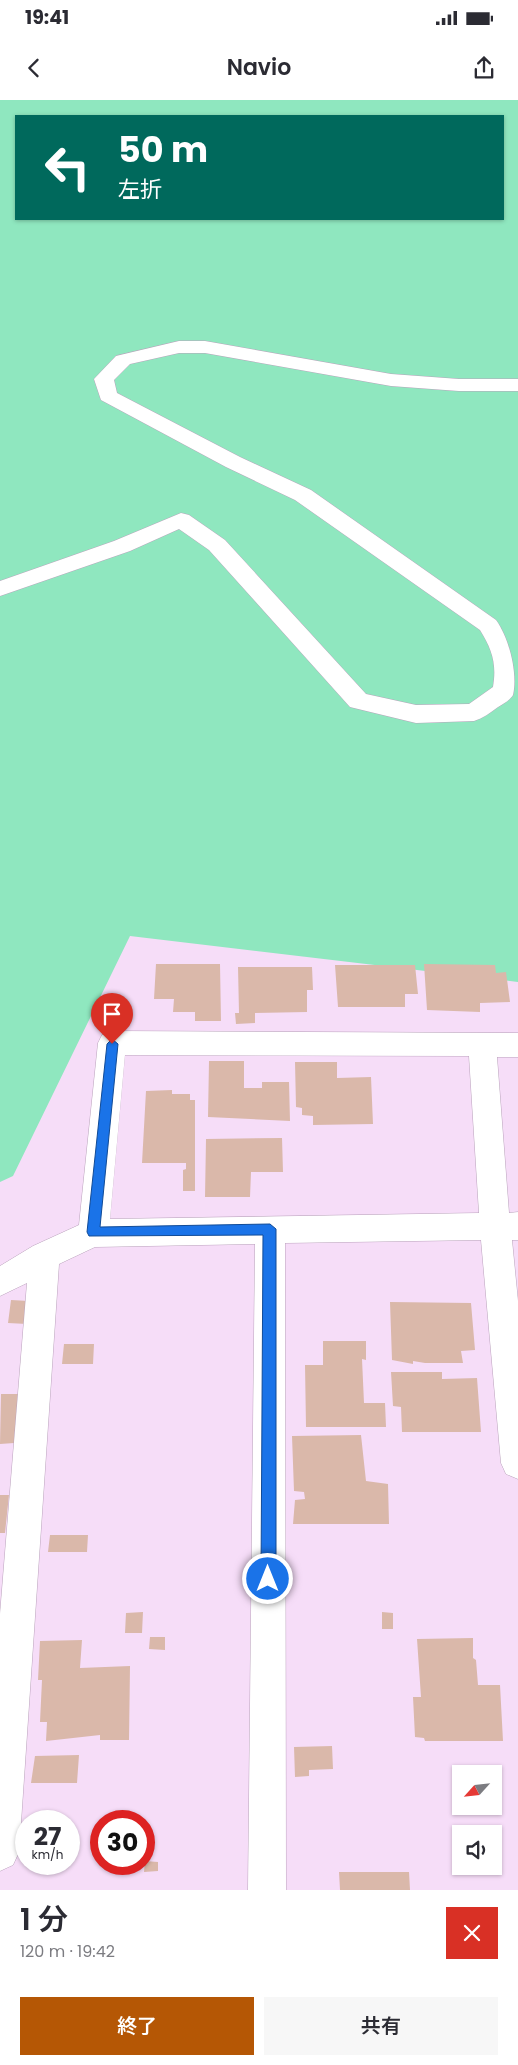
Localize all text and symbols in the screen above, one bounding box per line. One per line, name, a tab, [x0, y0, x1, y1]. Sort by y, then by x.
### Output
text: 19:41	[25, 4, 69, 31]
text: Navio	[227, 52, 291, 83]
icon: back	[20, 54, 48, 82]
icon: share	[470, 54, 498, 82]
text: 50 m	[118, 125, 208, 174]
icon: left	[35, 135, 100, 200]
text: 左折	[118, 174, 162, 205]
pin	[91, 993, 133, 1044]
icon: arrive	[98, 1000, 126, 1028]
position arrow	[241, 1552, 293, 1604]
north arrow	[452, 1765, 502, 1815]
map controls	[452, 1765, 502, 1875]
speed limit sign: 30	[90, 1810, 155, 1875]
text: 27	[34, 1819, 61, 1854]
button: sound	[452, 1825, 502, 1875]
text: km/h	[32, 1846, 63, 1863]
text: 1 分	[20, 1898, 68, 1941]
button: close	[446, 1907, 498, 1959]
text: 120 m · 19:42	[20, 1940, 115, 1963]
button: 終了	[20, 1997, 254, 2055]
button: 共有	[264, 1997, 498, 2055]

